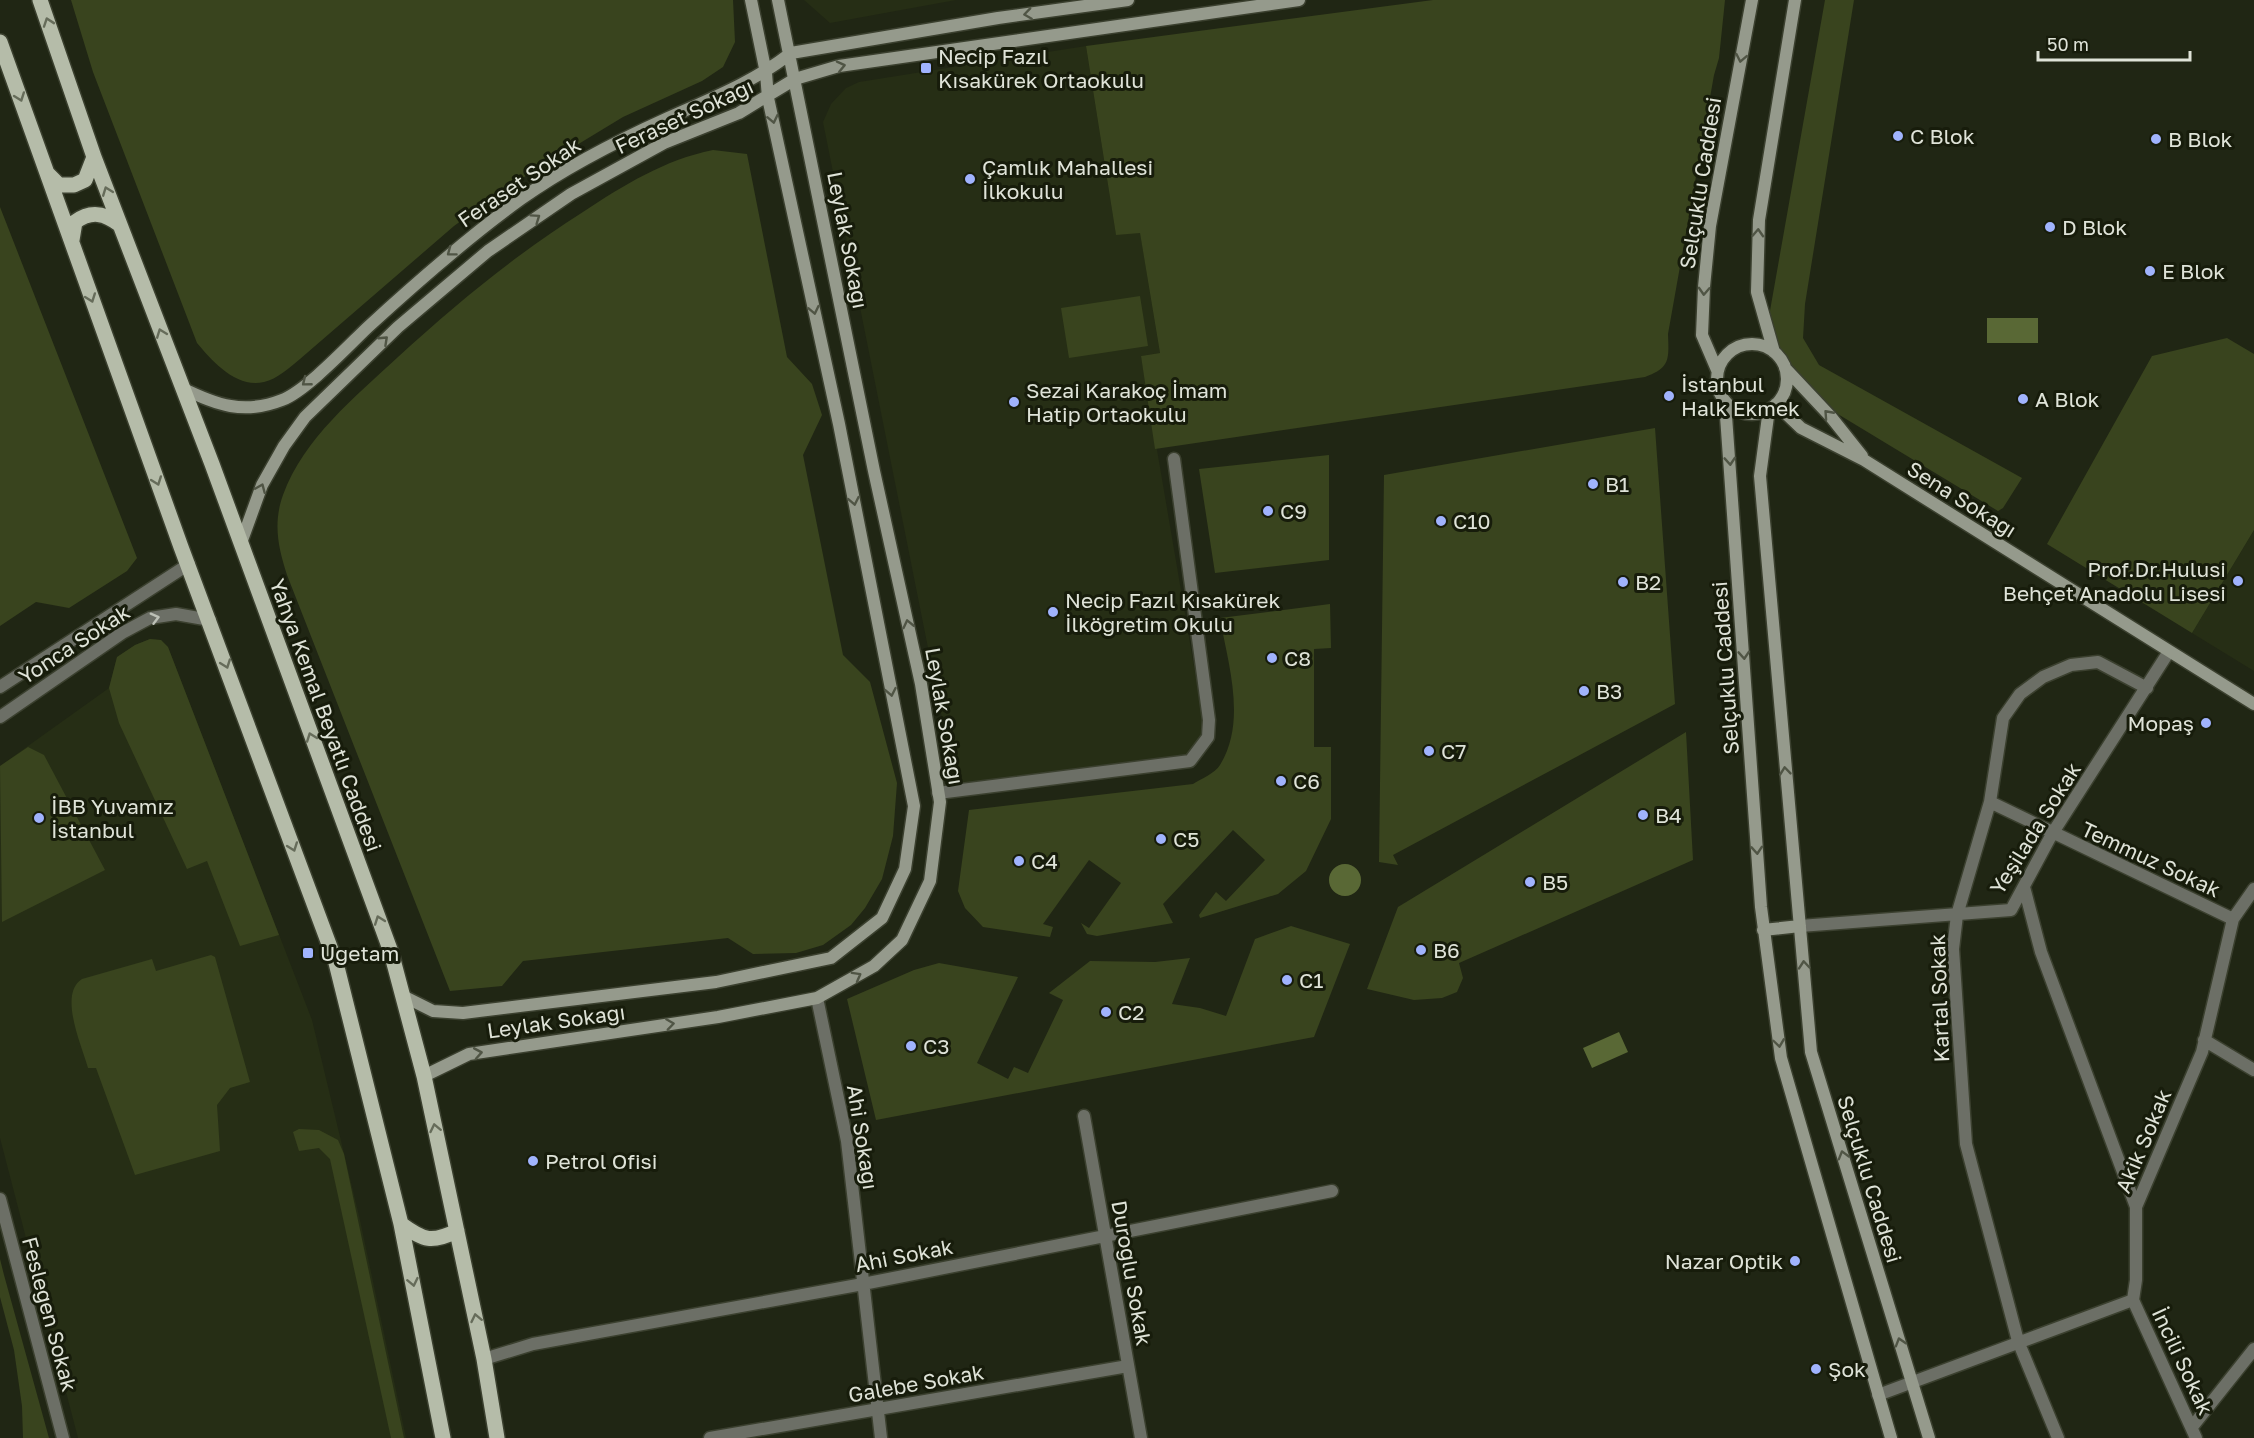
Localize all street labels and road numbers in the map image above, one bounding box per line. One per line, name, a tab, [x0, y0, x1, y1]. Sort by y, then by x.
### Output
street label: Feraset Sokağı	[611, 73, 757, 159]
street label: Selçuklu Caddesi	[1674, 95, 1726, 271]
street label: Feraset Sokak	[453, 131, 586, 233]
street label: Leylak Sokağı	[822, 169, 874, 311]
street label: Sena Sokağı	[1903, 455, 2021, 543]
street label: Yahya Kemal Beyatlı Caddesi	[264, 575, 388, 855]
street label: Selçuklu Caddesi	[1706, 580, 1744, 756]
street label: Yonca Sokak	[14, 598, 135, 690]
street label: Leylak Sokağı	[920, 645, 970, 787]
street label: Yeşilada Sokak	[1984, 757, 2086, 899]
street label: Temmuz Sokak	[2077, 815, 2225, 903]
street label: Kartal Sokak	[1924, 933, 1954, 1063]
street label: Leylak Sokağı	[485, 998, 627, 1044]
street label: Ahi Sokağı	[842, 1083, 884, 1191]
street label: Akik Sokak	[2110, 1085, 2177, 1197]
street label: Selçuklu Caddesi	[1832, 1092, 1908, 1266]
street label: Duroğlu Sokak	[1106, 1198, 1158, 1348]
street label: Ahi Sokak	[853, 1233, 955, 1277]
street label: Fesleğen Sokak	[17, 1234, 83, 1394]
street label: İncili Sokak	[2147, 1303, 2219, 1419]
street label: Galebe Sokak	[846, 1358, 986, 1408]

